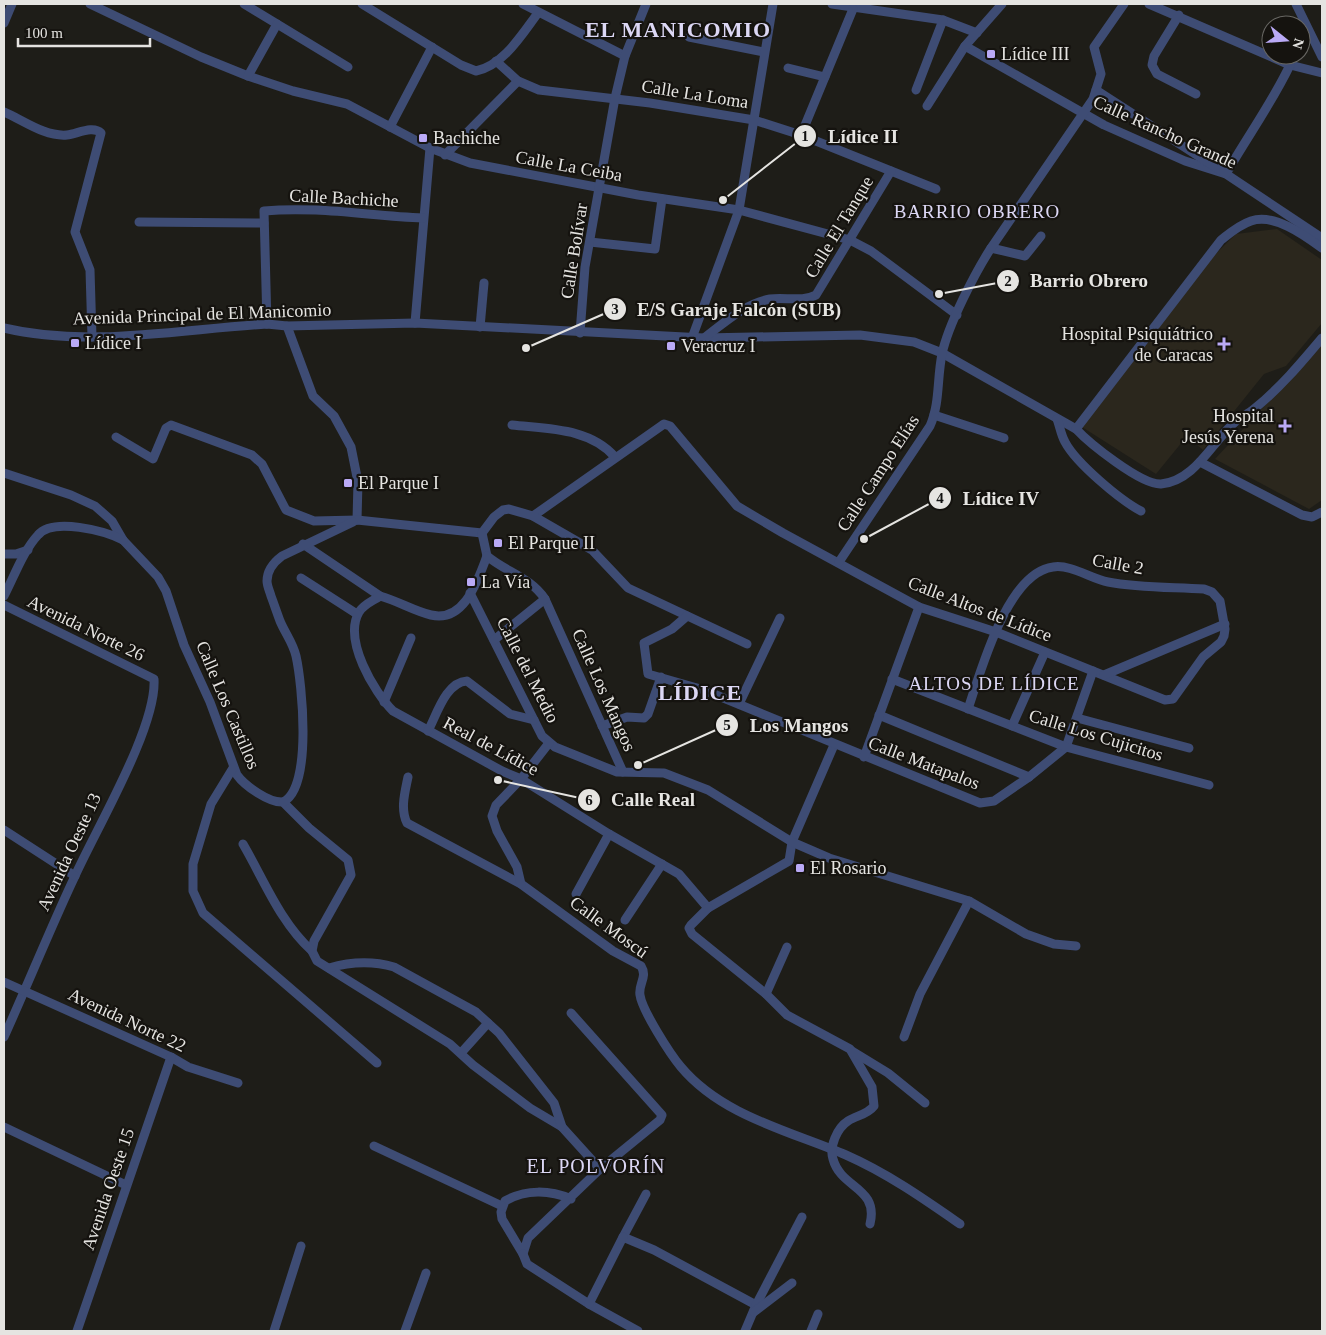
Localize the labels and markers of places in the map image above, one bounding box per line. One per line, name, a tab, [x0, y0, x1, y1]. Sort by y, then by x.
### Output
place label: Lídice III	[1001, 44, 1069, 64]
marker: Lídice III	[985, 48, 997, 60]
callout: Lídice II	[793, 119, 908, 153]
place label: Bachiche	[433, 128, 500, 148]
marker: Bachiche	[417, 132, 429, 144]
callout: Barrio Obrero	[995, 264, 1158, 298]
callout: E/S Garaje Falcón (SUB)	[602, 292, 851, 326]
place label: Hospital Psiquiátrico de Caracas	[1062, 324, 1213, 365]
place label: Lídice I	[85, 333, 141, 353]
place label: Veracruz I	[681, 336, 755, 356]
marker: Lídice I	[69, 337, 81, 349]
marker: Hospital Psiquiátrico de Caracas	[1217, 337, 1231, 351]
marker: Veracruz I	[665, 340, 677, 352]
place label: Hospital Jesús Yerena	[1182, 406, 1274, 447]
marker: Hospital Jesús Yerena	[1278, 419, 1292, 433]
place label: El Parque I	[358, 473, 439, 493]
marker: El Parque I	[342, 477, 354, 489]
callout: Lídice IV	[928, 481, 1049, 515]
place label: El Parque II	[508, 533, 595, 553]
marker: El Parque II	[492, 537, 504, 549]
place label: La Vía	[481, 572, 530, 592]
marker: La Vía	[465, 576, 477, 588]
callout: Los Mangos	[715, 708, 858, 742]
callout: Calle Real	[577, 783, 705, 817]
place label: El Rosario	[810, 858, 887, 878]
marker: El Rosario	[794, 862, 806, 874]

